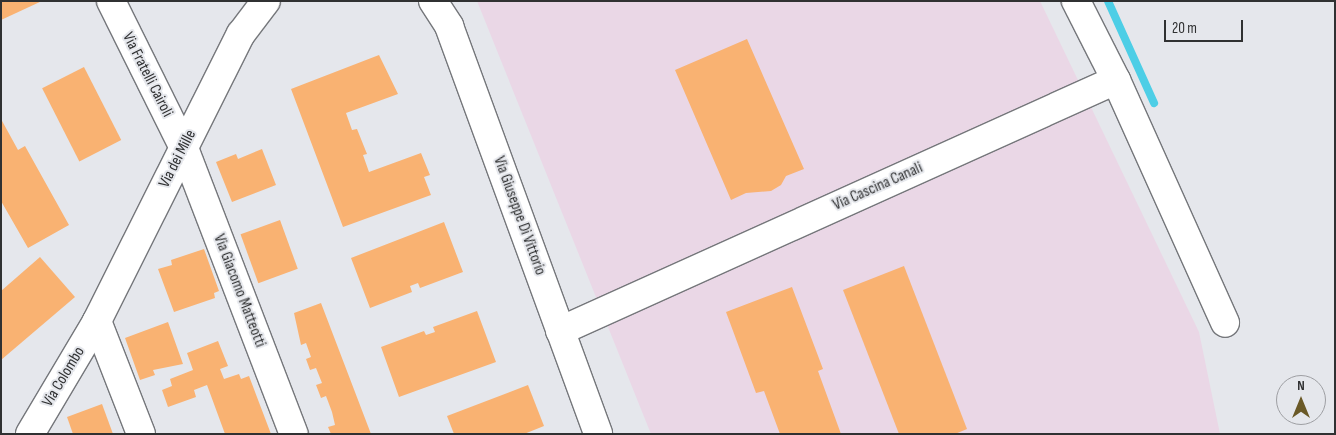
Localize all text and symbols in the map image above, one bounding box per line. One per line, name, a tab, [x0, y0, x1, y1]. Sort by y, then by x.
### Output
scale bar	[1166, 10, 1245, 42]
text: 20 m	[1172, 19, 1197, 38]
street label: Via Fratelli Cairoli	[117, 30, 177, 120]
street label: Via dei Mille	[155, 127, 201, 191]
street label: Via Giuseppe Di Vittorio	[489, 154, 549, 278]
street label: Via Cascina Canali	[830, 159, 926, 215]
street label: Via Giacomo Matteotti	[209, 232, 269, 350]
street label: Via Colombo	[39, 344, 89, 410]
north arrow	[1276, 375, 1326, 425]
text: N	[1297, 377, 1305, 394]

